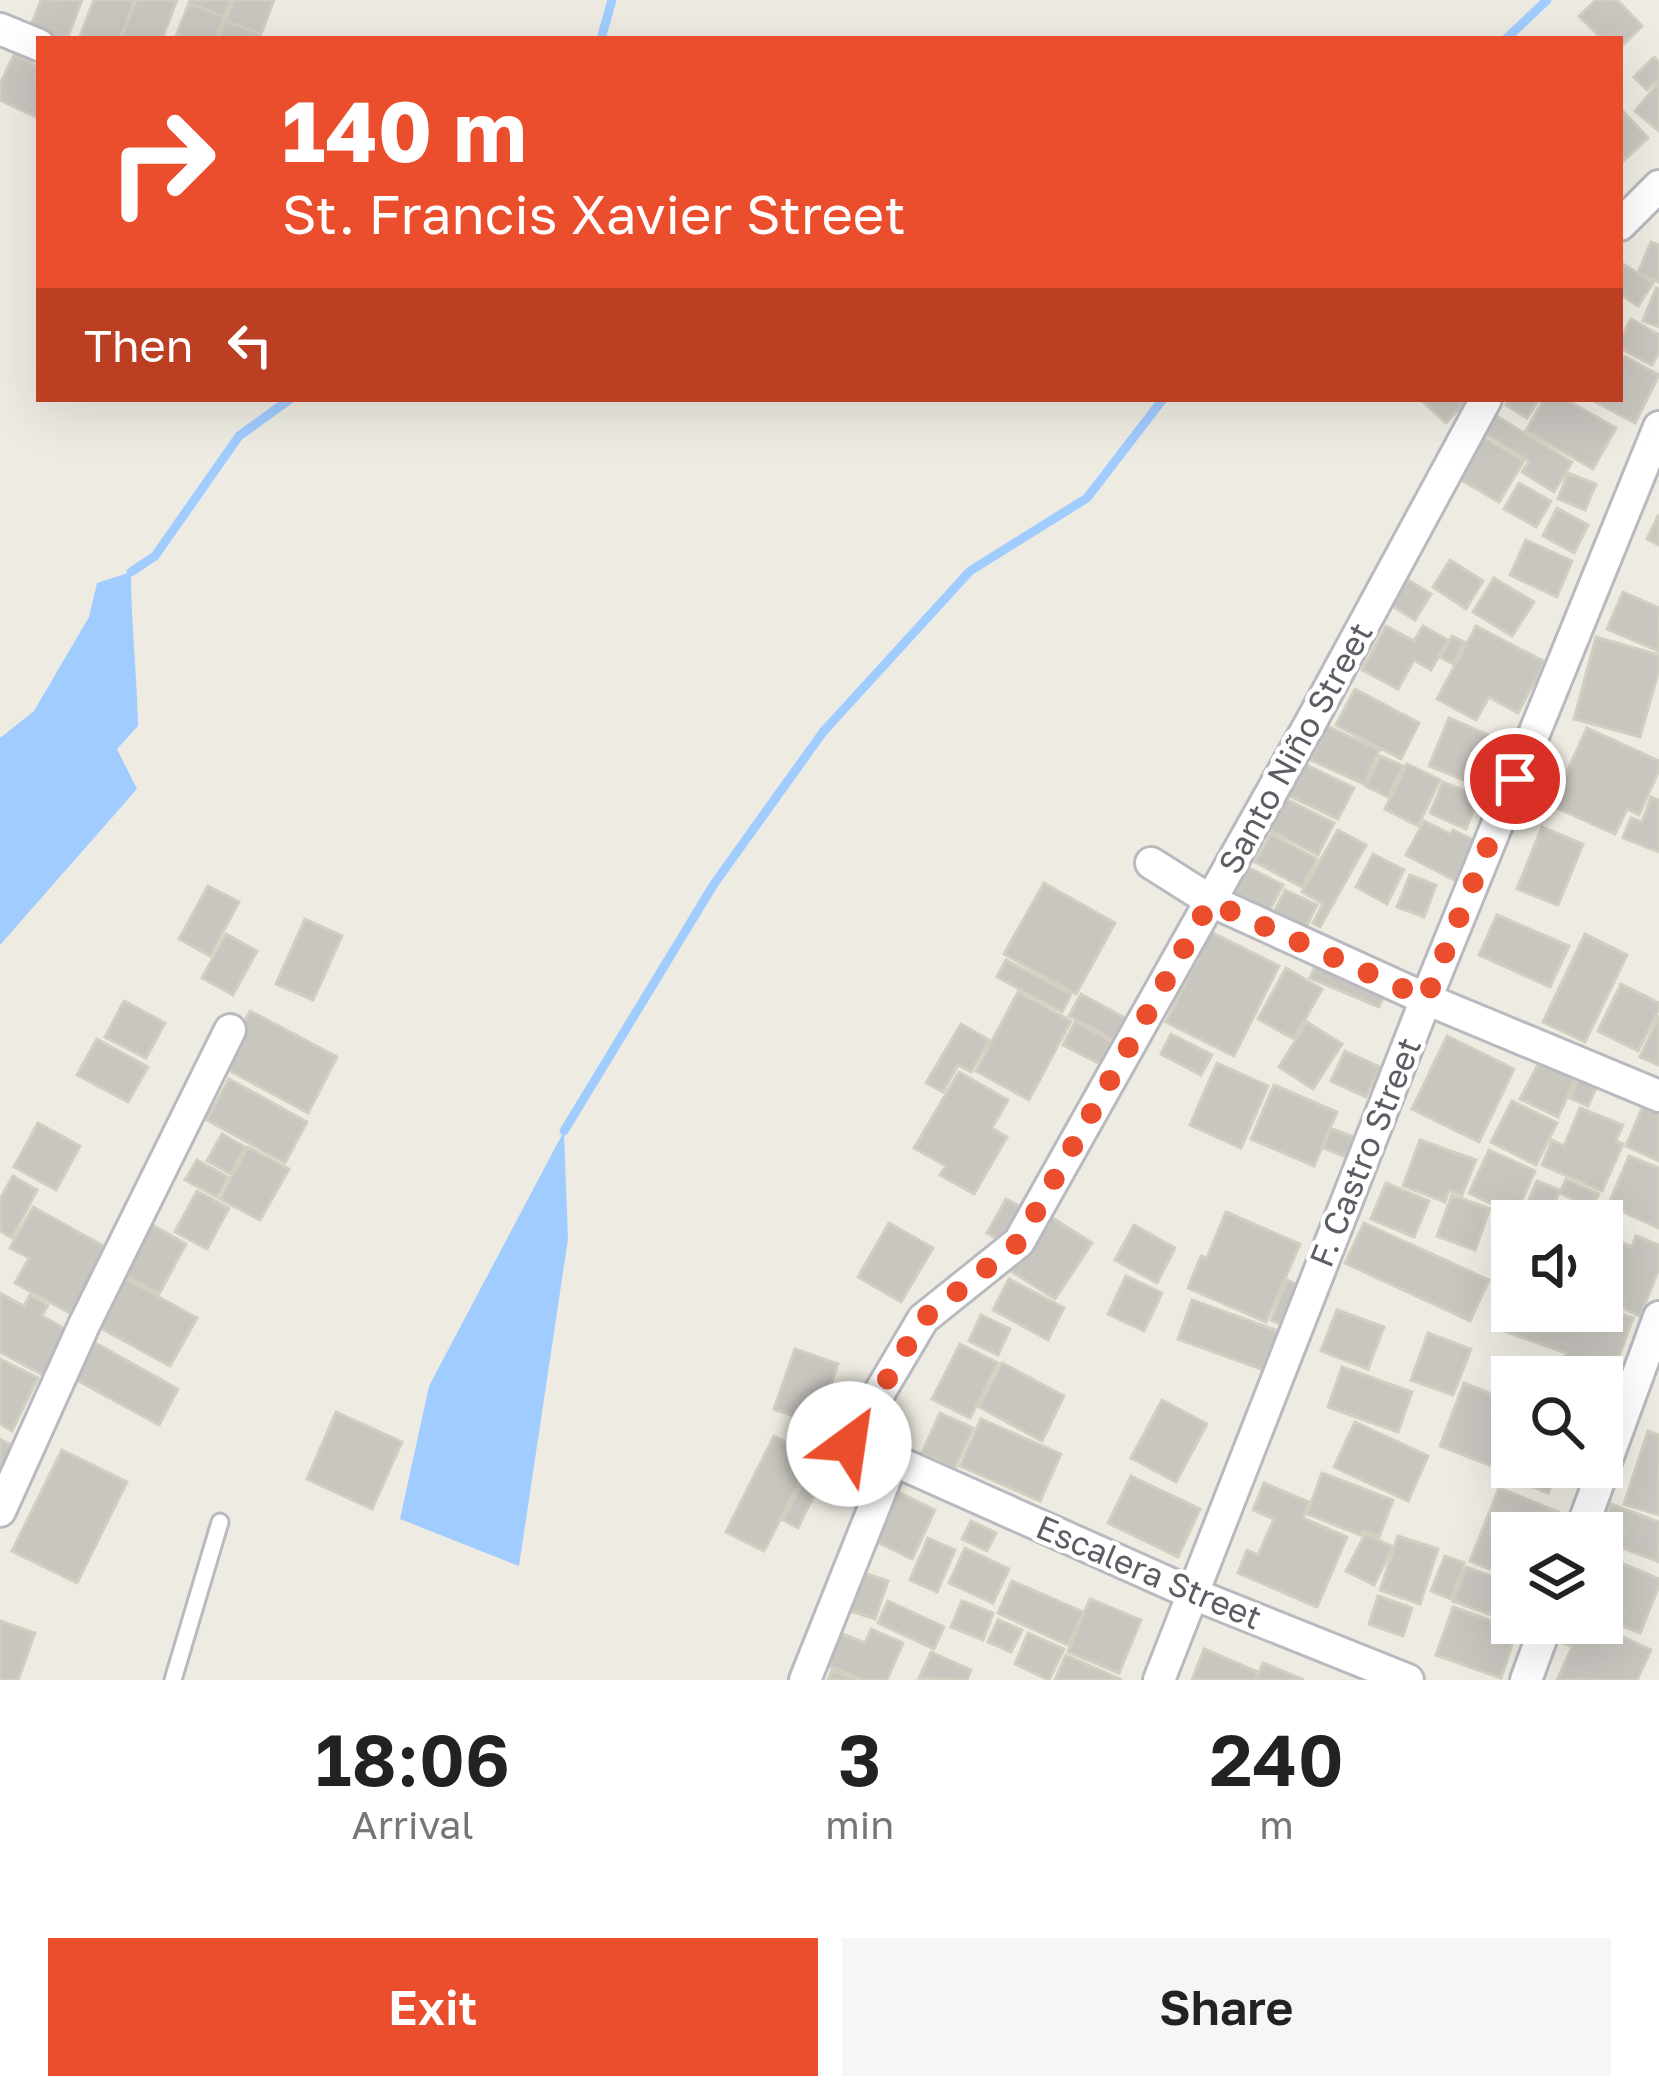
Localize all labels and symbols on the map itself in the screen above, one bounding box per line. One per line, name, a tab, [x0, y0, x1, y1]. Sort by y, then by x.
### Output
street label: Santo Niño Street	[1209, 615, 1380, 880]
pin	[1464, 728, 1566, 830]
street label: F. Castro Street	[1301, 1031, 1428, 1272]
position arrow	[786, 1381, 912, 1507]
street label: Escalera Street	[1031, 1507, 1268, 1637]

